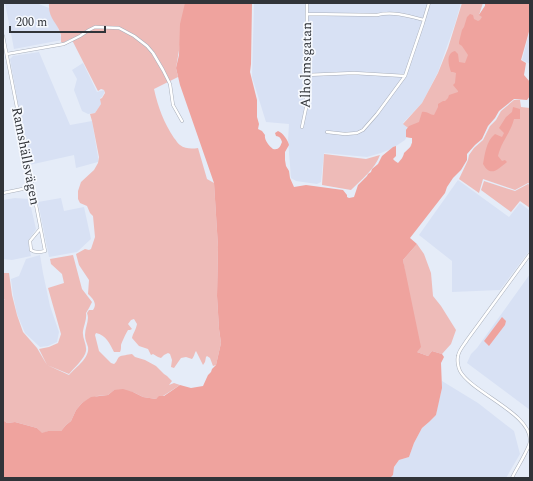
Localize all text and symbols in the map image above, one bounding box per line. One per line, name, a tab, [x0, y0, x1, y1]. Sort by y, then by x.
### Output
scale bar	[10, 8, 105, 34]
text: 200 m	[16, 13, 47, 32]
street label: Alholmsgatan	[295, 22, 317, 108]
street label: Ramshällsvägen	[6, 105, 46, 207]

